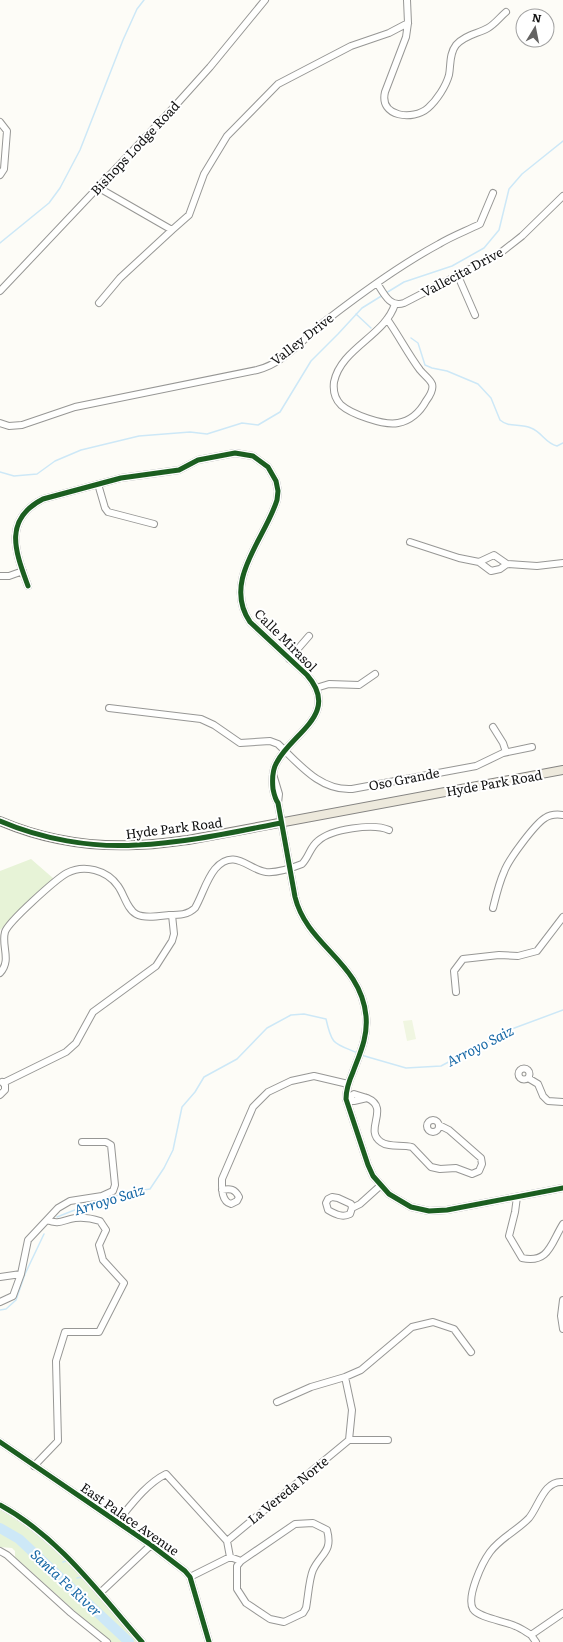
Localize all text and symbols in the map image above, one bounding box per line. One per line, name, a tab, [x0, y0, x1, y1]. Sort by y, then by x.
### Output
north arrow	[515, 8, 555, 48]
text: N	[531, 8, 543, 26]
street label: Bishops Lodge Road	[86, 96, 183, 199]
street label: Vallecita Drive	[417, 242, 506, 301]
street label: Valley Drive	[266, 308, 337, 369]
street label: Calle Mirasol	[251, 604, 322, 676]
street label: Oso Grande	[367, 762, 441, 795]
street label: Hyde Park Road	[444, 765, 544, 800]
street label: Hyde Park Road	[124, 812, 223, 843]
water label: Arroyo Saiz	[443, 1020, 517, 1071]
water label: Arroyo Saiz	[71, 1179, 147, 1219]
street label: La Vereda Norte	[243, 1451, 332, 1528]
street label: East Palace Avenue	[77, 1477, 184, 1560]
water label: Santa Fe River	[27, 1544, 107, 1621]

